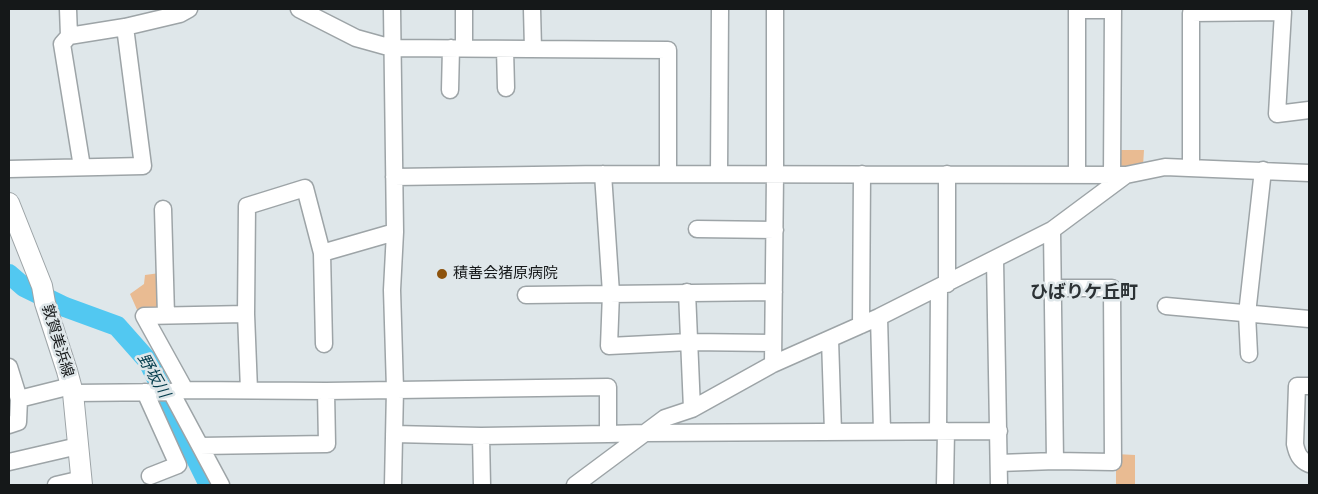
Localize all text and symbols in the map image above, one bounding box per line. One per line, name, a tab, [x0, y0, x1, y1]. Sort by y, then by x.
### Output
place label: 積善会猪原病院	[453, 265, 558, 283]
marker: 積善会猪原病院	[435, 267, 449, 281]
district label: ひばりケ丘町	[1030, 282, 1138, 304]
street label: 敦賀美浜線	[37, 303, 77, 379]
water label: 野坂川	[133, 350, 173, 402]

